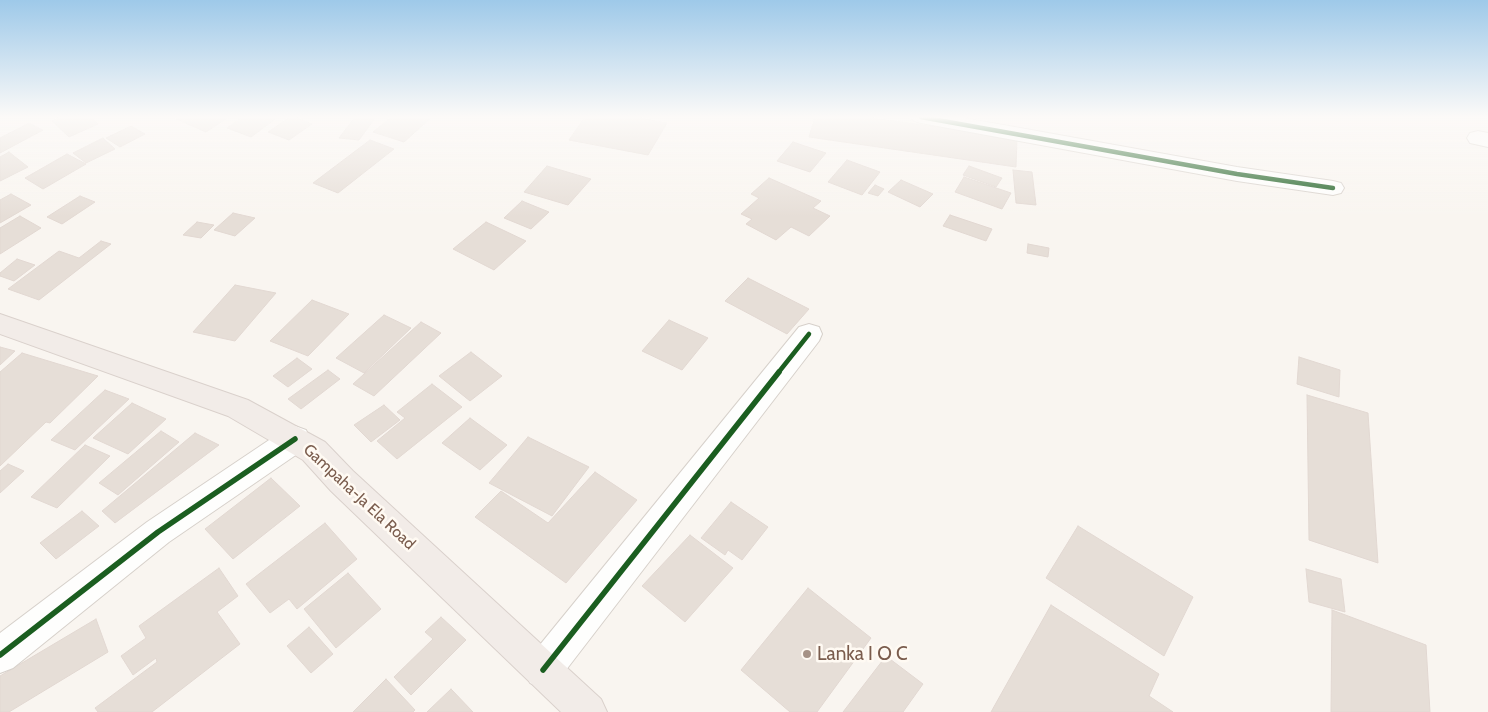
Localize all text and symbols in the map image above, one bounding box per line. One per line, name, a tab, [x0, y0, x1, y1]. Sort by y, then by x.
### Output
street label: Gampaha-Ja Ela Road	[299, 440, 419, 554]
place label: Lanka I O C	[817, 643, 908, 665]
marker: Lanka I O C	[801, 648, 813, 660]

